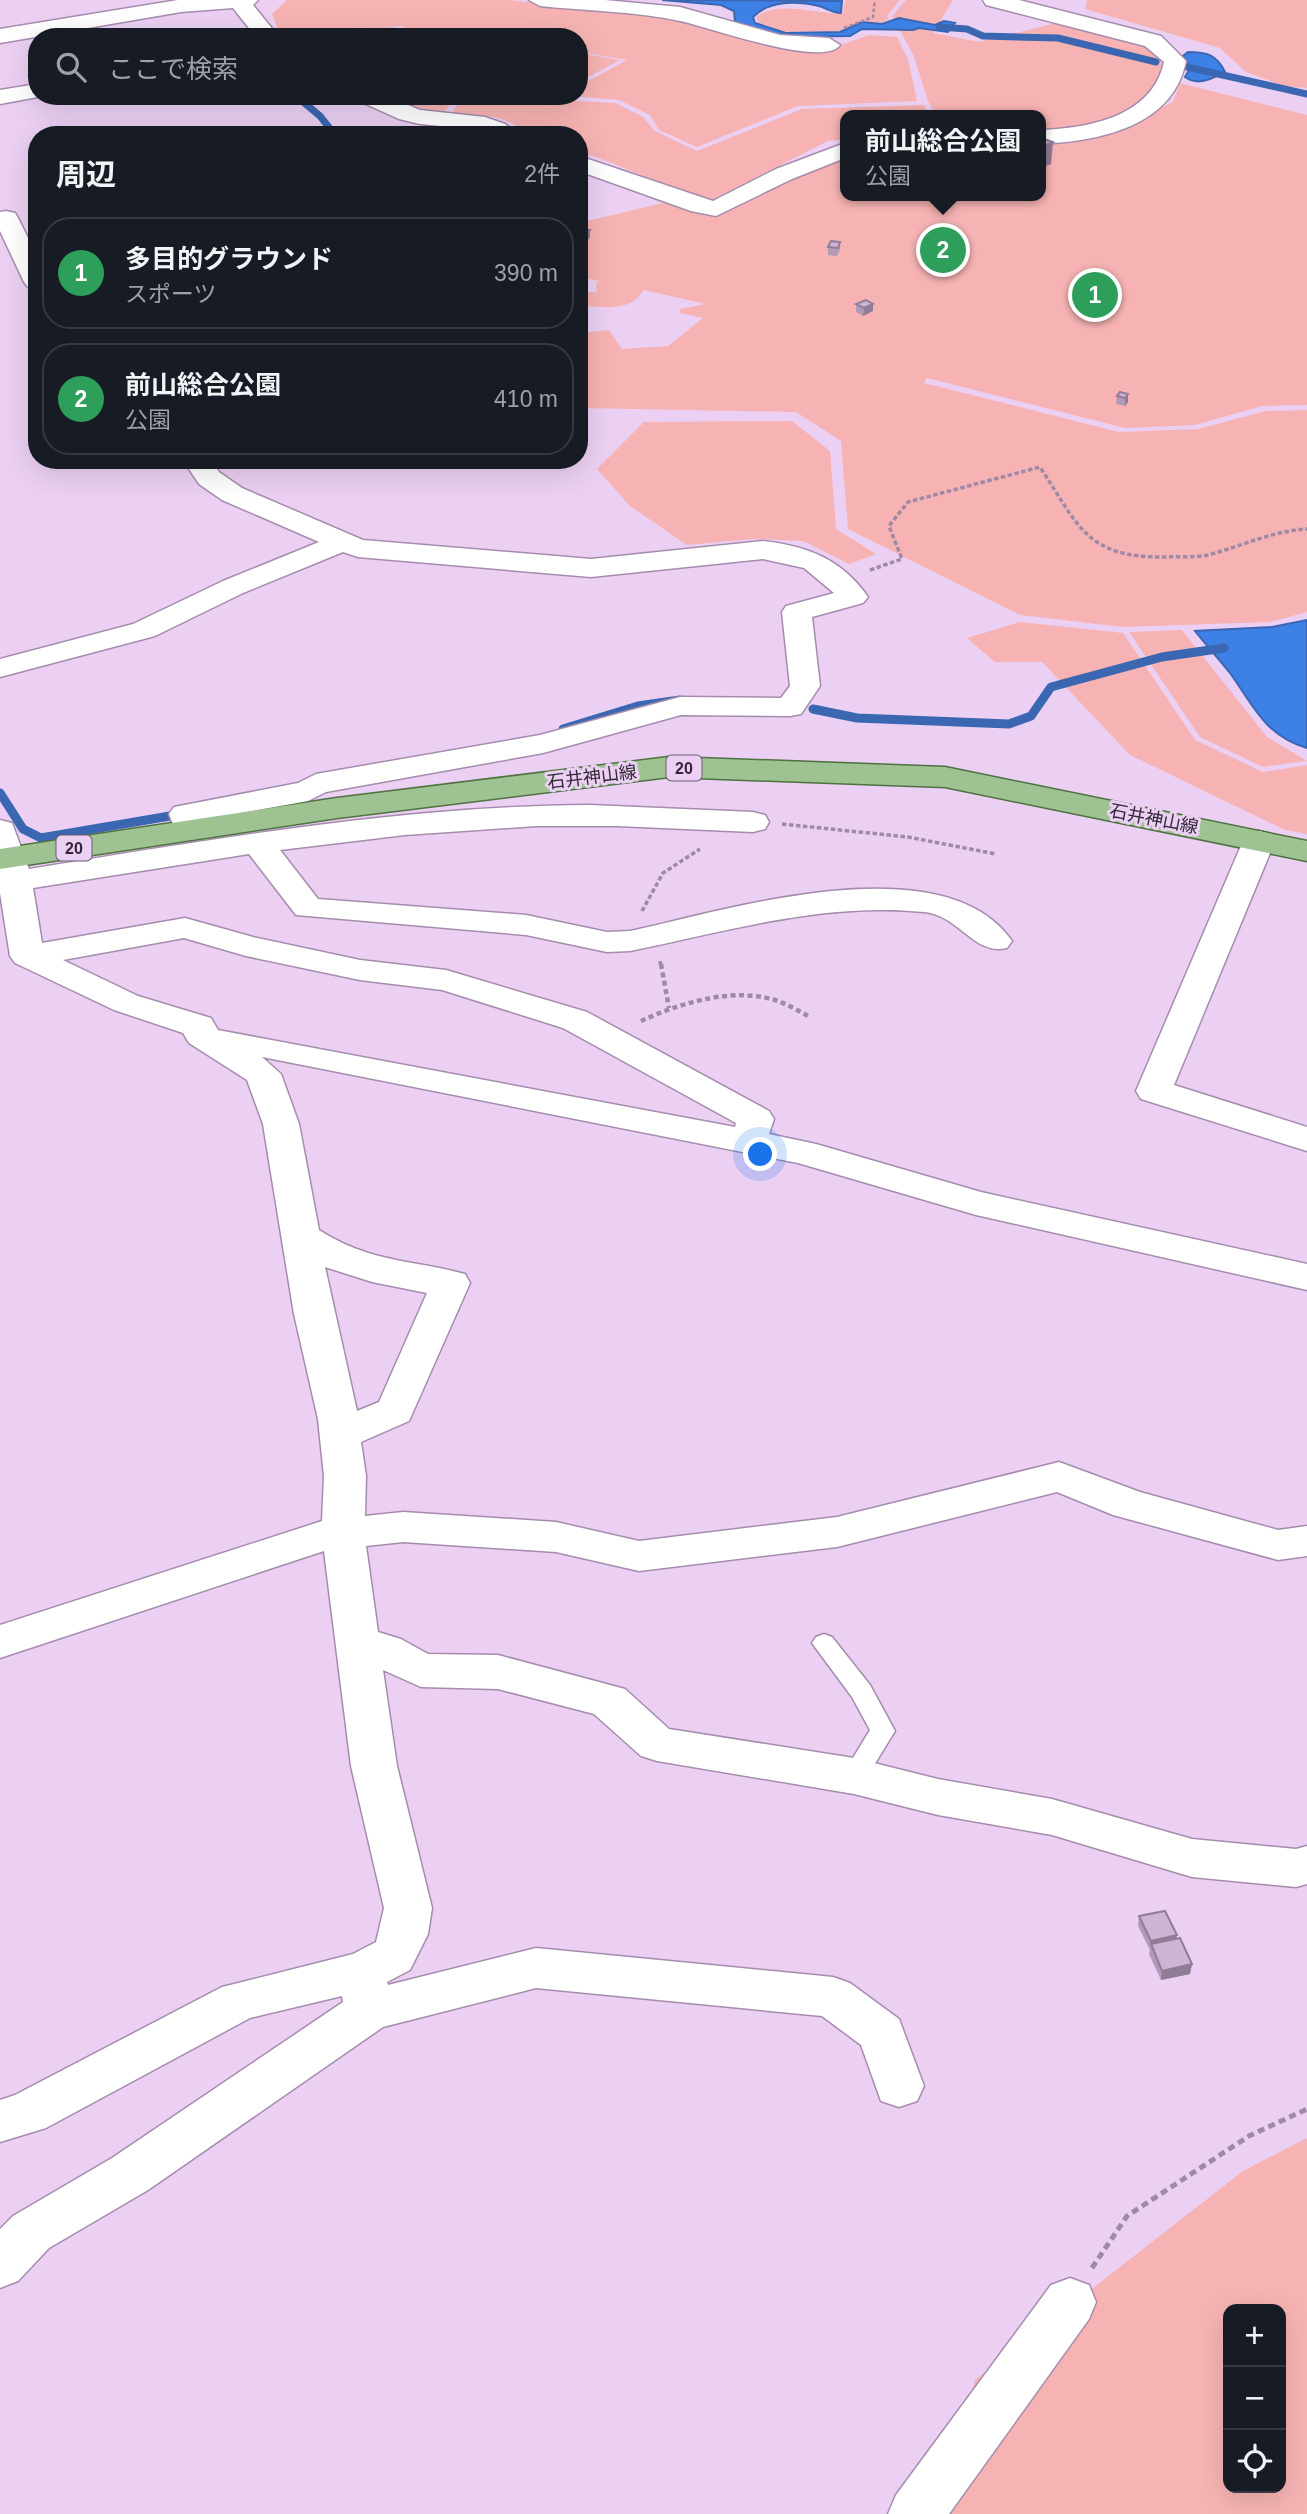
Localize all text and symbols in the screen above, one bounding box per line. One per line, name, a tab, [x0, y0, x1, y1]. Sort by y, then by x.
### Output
search box	[28, 28, 588, 105]
icon: search	[52, 48, 90, 86]
text: ここで検索	[108, 54, 238, 84]
popup	[840, 110, 1046, 201]
text: 前山総合公園	[865, 126, 1021, 156]
text: 周辺	[56, 158, 116, 191]
text: 2件	[524, 161, 560, 187]
text: 公園	[865, 163, 911, 189]
pin: 2	[920, 224, 966, 276]
text: 多目的グラウンド	[125, 244, 333, 274]
text: 1	[75, 260, 87, 286]
text: 390 m	[494, 260, 558, 286]
pin: 1	[1072, 269, 1118, 321]
text: スポーツ	[125, 281, 217, 307]
text: 前山総合公園	[125, 370, 281, 400]
text: 2	[75, 386, 87, 412]
text: 410 m	[494, 386, 558, 412]
text: 公園	[125, 407, 171, 433]
road number: 20	[666, 755, 702, 780]
street label: 石井神山線	[546, 762, 638, 792]
street label: 石井神山線	[1108, 801, 1200, 837]
road number: 20	[56, 835, 92, 860]
your location	[743, 1137, 777, 1171]
map controls	[1223, 2304, 1286, 2493]
button: +	[1223, 2304, 1286, 2367]
button: −	[1223, 2367, 1286, 2430]
button: locate	[1223, 2430, 1286, 2493]

